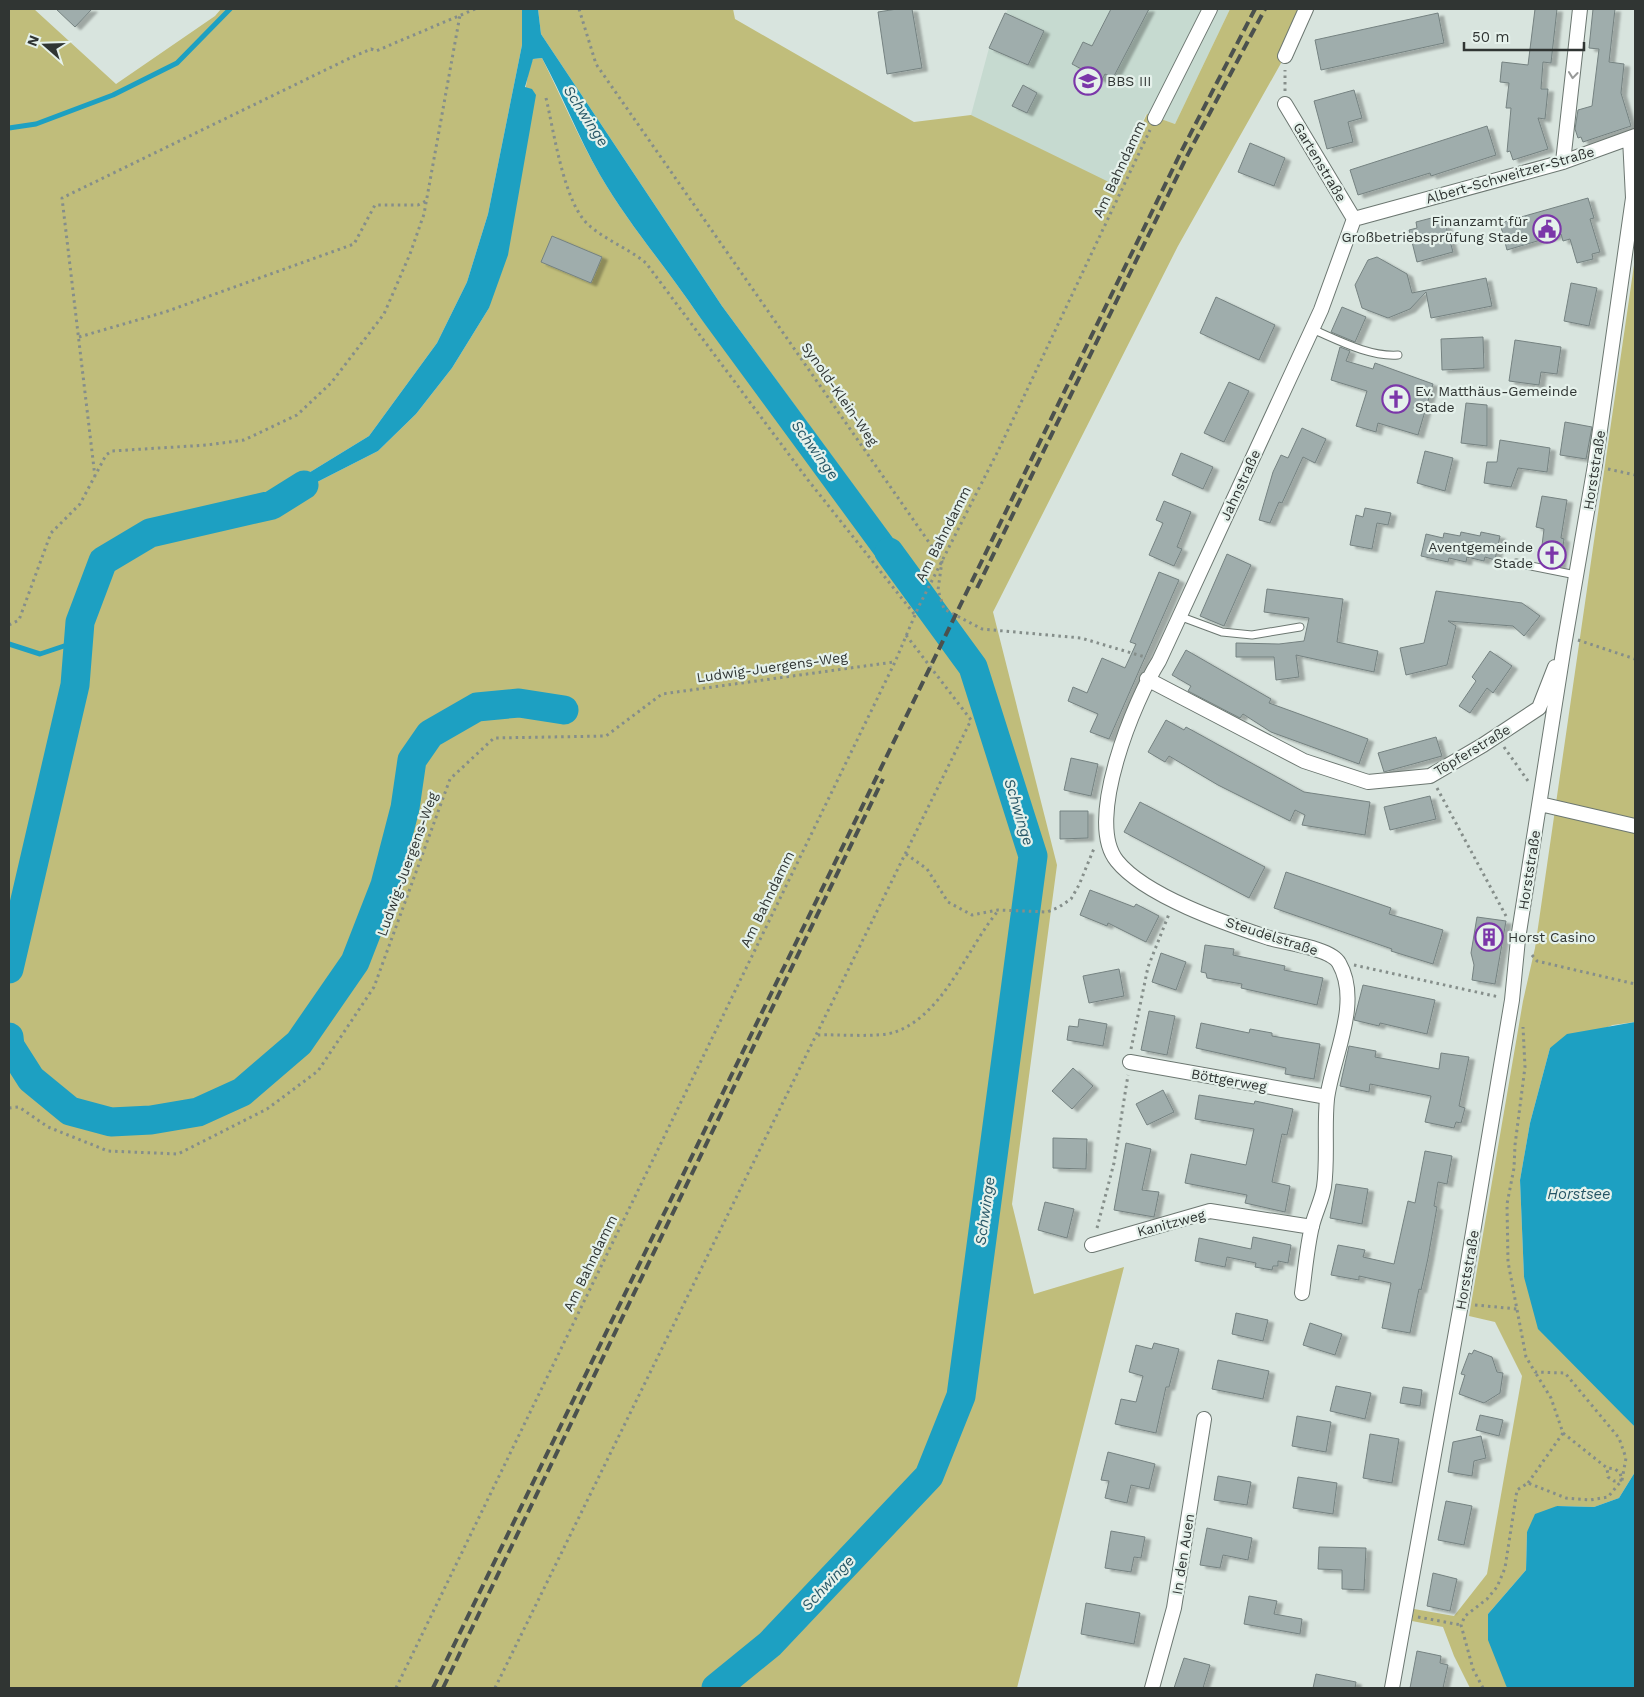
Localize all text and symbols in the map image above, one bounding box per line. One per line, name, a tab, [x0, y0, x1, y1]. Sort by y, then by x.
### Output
north arrow	[20, 20, 70, 70]
scale bar	[1464, 20, 1584, 52]
text: 50 m	[1472, 28, 1509, 46]
text: N	[23, 33, 42, 48]
school or university icon: BBS III	[1073, 66, 1103, 96]
one-way arrow	[1568, 71, 1579, 79]
place label: BBS III	[1107, 73, 1151, 89]
water label: Schwinge	[560, 82, 612, 150]
street label: Am Bahndamm	[1090, 118, 1148, 220]
street label: Gartenstraße	[1290, 120, 1350, 204]
street label: Albert-Schweitzer-Straße	[1424, 143, 1596, 207]
place label: Finanzamt für Großbetriebsprüfung Stade	[1341, 213, 1528, 245]
public building icon: Finanzamt für Großbetriebsprüfung Stade	[1532, 214, 1562, 244]
street label: Synold-Klein-Weg	[798, 339, 882, 449]
place label: Ev. Matthäus-Gemeinde Stade	[1415, 383, 1577, 415]
church icon: Ev. Matthäus-Gemeinde Stade	[1381, 384, 1411, 414]
water label: Schwinge	[787, 417, 843, 483]
street label: Horststraße	[1580, 429, 1608, 511]
street label: Jahnstraße	[1217, 447, 1263, 523]
street label: Am Bahndamm	[912, 484, 974, 584]
place label: Aventgemeinde Stade	[1428, 539, 1533, 571]
church icon: Aventgemeinde Stade	[1537, 540, 1567, 570]
street label: Ludwig-Juergens-Weg	[695, 648, 849, 686]
street label: Töpferstraße	[1431, 721, 1513, 779]
water label: Schwinge	[1000, 776, 1038, 848]
street label: Ludwig-Juergens-Weg	[373, 789, 441, 938]
street label: Horststraße	[1515, 829, 1543, 911]
street label: Am Bahndamm	[737, 848, 797, 950]
street label: Steudelstraße	[1224, 914, 1320, 958]
building icon: Horst Casino	[1474, 922, 1504, 952]
place label: Horst Casino	[1508, 929, 1596, 945]
street label: Böttgerweg	[1190, 1065, 1269, 1095]
water label: Schwinge	[971, 1176, 999, 1246]
water label: Horstsee	[1547, 1185, 1611, 1203]
street label: Kanitzweg	[1135, 1206, 1207, 1240]
street label: Am Bahndamm	[560, 1212, 620, 1314]
street label: Horststraße	[1452, 1229, 1482, 1311]
street label: In den Auen	[1169, 1512, 1197, 1596]
water label: Schwinge	[798, 1552, 858, 1614]

